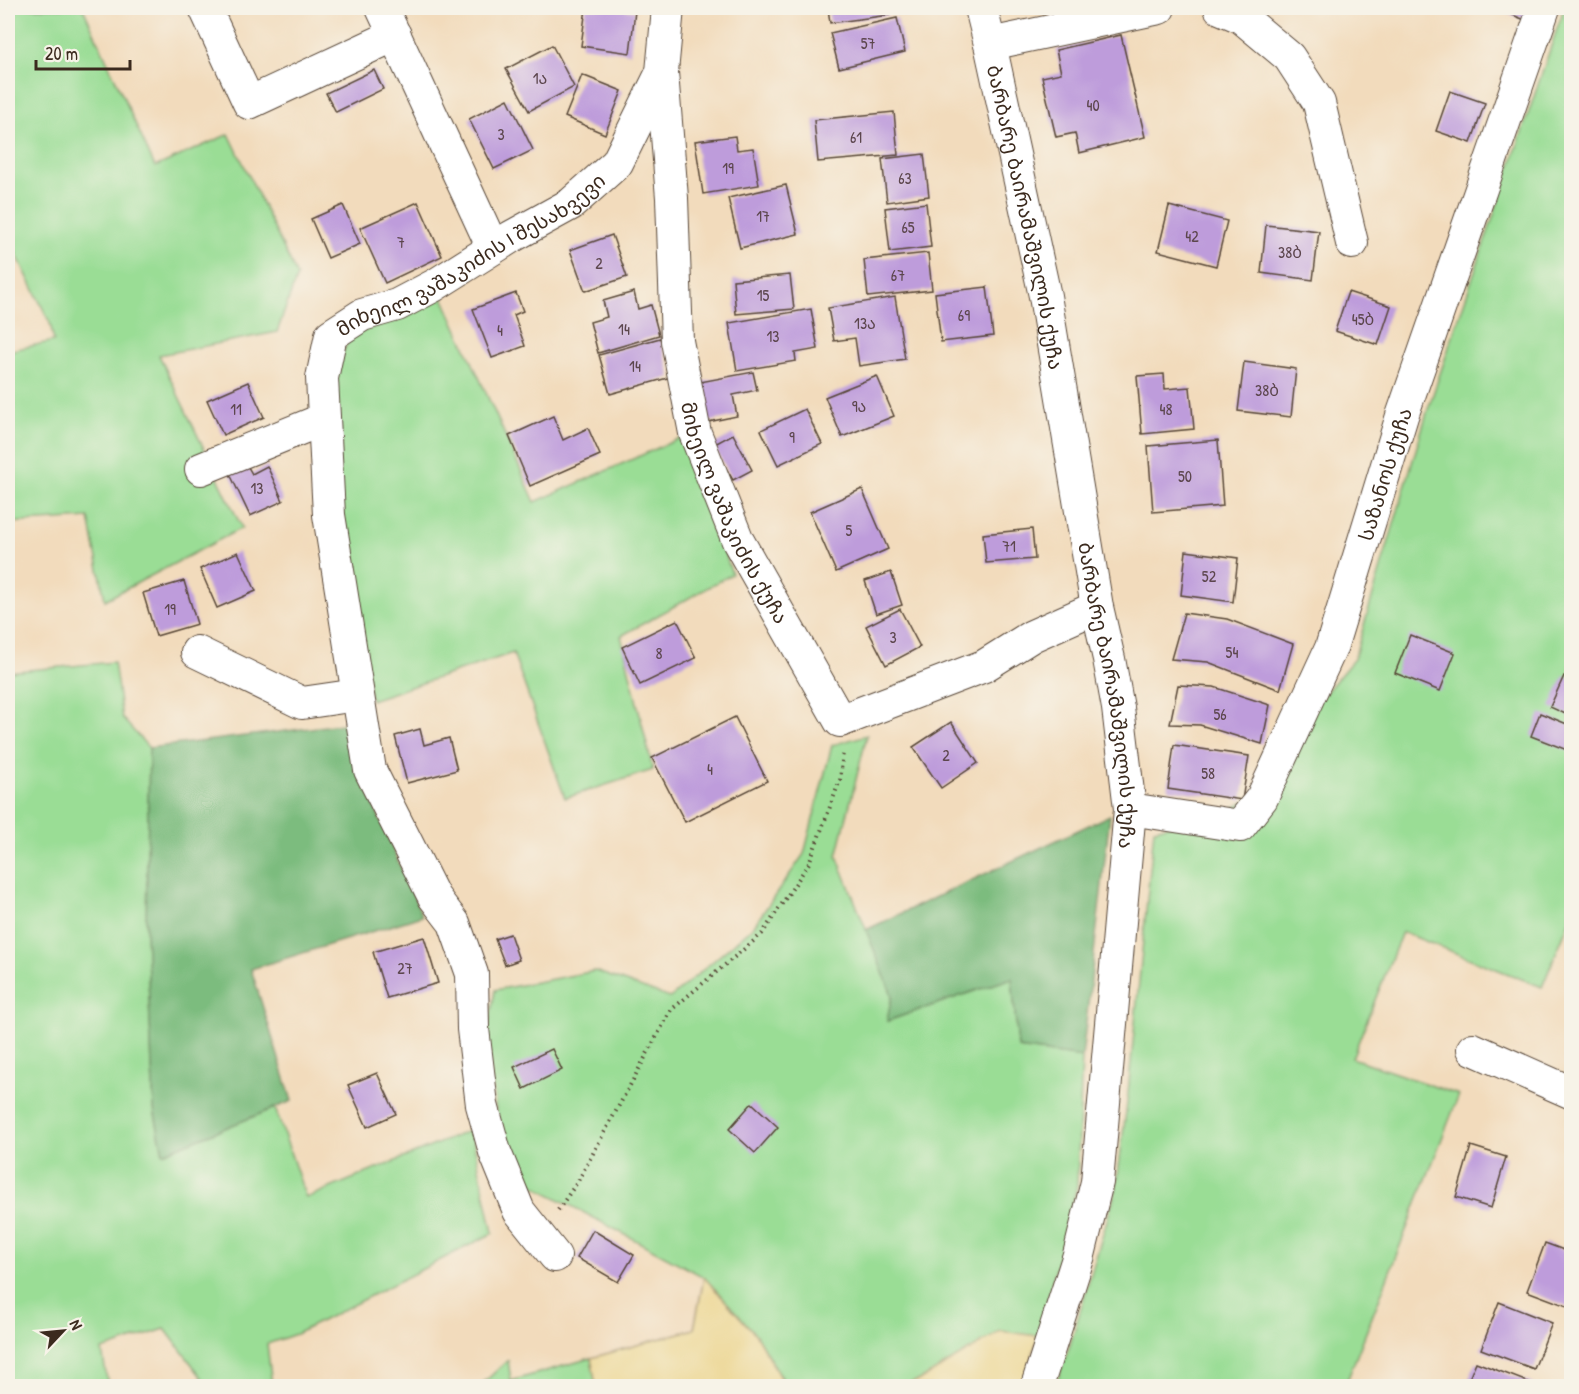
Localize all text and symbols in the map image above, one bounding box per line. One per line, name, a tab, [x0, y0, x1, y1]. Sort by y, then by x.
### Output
house number: 57	[861, 32, 875, 54]
scale bar	[36, 33, 130, 71]
text: 20 m	[45, 41, 78, 66]
street label: ბარბარე ბაირამაშვილის ქუჩა	[981, 62, 1071, 371]
house number: 1ა	[533, 67, 547, 89]
house number: 40	[1086, 94, 1100, 116]
house number: 3	[497, 123, 505, 145]
house number: 61	[850, 126, 862, 148]
house number: 19	[722, 157, 734, 179]
street label: მიხეილ ვაშაკიძის I შესახვევი	[331, 167, 611, 342]
house number: 63	[898, 167, 912, 189]
house number: 17	[756, 205, 770, 227]
house number: 65	[901, 216, 915, 238]
house number: 42	[1185, 225, 1199, 247]
house number: 7	[397, 231, 405, 253]
house number: 38ბ	[1278, 241, 1302, 263]
house number: 2	[595, 252, 603, 274]
house number: 67	[891, 264, 905, 286]
house number: 15	[757, 284, 770, 306]
house number: 69	[958, 304, 970, 326]
house number: 45ბ	[1352, 308, 1374, 330]
house number: 13ა	[854, 312, 876, 334]
house number: 14	[618, 318, 630, 340]
house number: 4	[497, 319, 503, 341]
house number: 13	[767, 325, 779, 347]
house number: 14	[629, 355, 641, 377]
house number: 38ბ	[1255, 379, 1279, 401]
house number: 9ა	[852, 395, 866, 417]
house number: 11	[230, 398, 242, 420]
house number: 48	[1160, 398, 1173, 420]
street label: მიხეილ ვაშაკიძის ქუჩა	[676, 399, 795, 628]
street label: საზანოს ქუჩა	[1351, 404, 1417, 544]
house number: 9	[789, 426, 795, 448]
house number: 50	[1178, 465, 1192, 487]
house number: 13	[251, 477, 263, 499]
house number: 5	[846, 519, 853, 541]
house number: 71	[1002, 535, 1016, 557]
street label: ბარბარე ბაირამაშვილის ქუჩა	[1073, 540, 1144, 850]
house number: 52	[1202, 565, 1217, 587]
house number: 19	[164, 598, 176, 620]
house number: 3	[889, 626, 897, 648]
house number: 54	[1226, 641, 1238, 663]
house number: 8	[656, 642, 663, 664]
house number: 56	[1213, 703, 1227, 725]
house number: 2	[942, 744, 950, 766]
house number: 4	[707, 758, 713, 780]
house number: 58	[1201, 762, 1215, 784]
house number: 27	[397, 957, 413, 979]
north arrow	[33, 1301, 93, 1361]
text: N	[65, 1316, 88, 1334]

